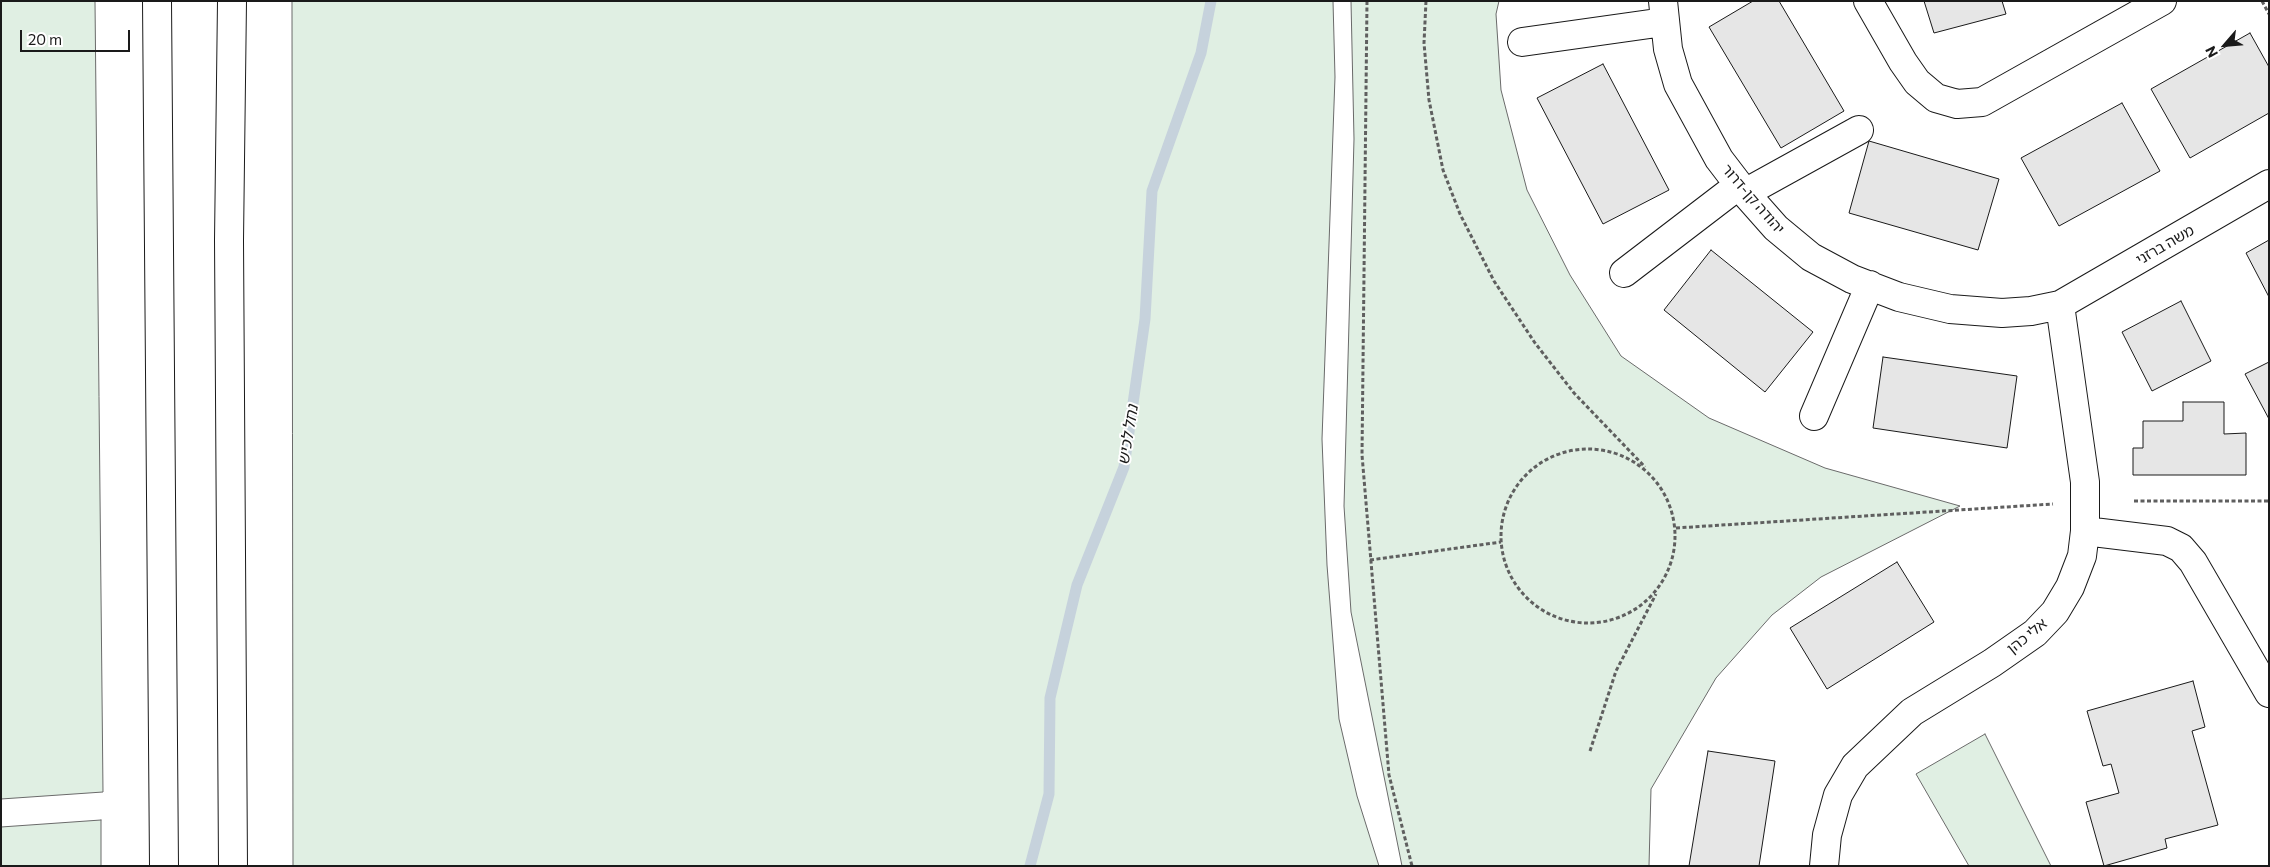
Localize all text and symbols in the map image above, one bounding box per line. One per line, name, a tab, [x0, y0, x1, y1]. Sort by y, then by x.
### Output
scale bar	[22, 20, 132, 52]
north arrow	[2200, 20, 2250, 70]
text: 20 m	[28, 30, 62, 48]
text: N	[2201, 44, 2221, 61]
street label: יהודה קן-דרור	[1718, 160, 1788, 238]
street label: משה ברזני	[2133, 221, 2197, 269]
water label: נחל לכיש	[1114, 404, 1142, 466]
street label: אלי כהן	[2003, 614, 2051, 658]

